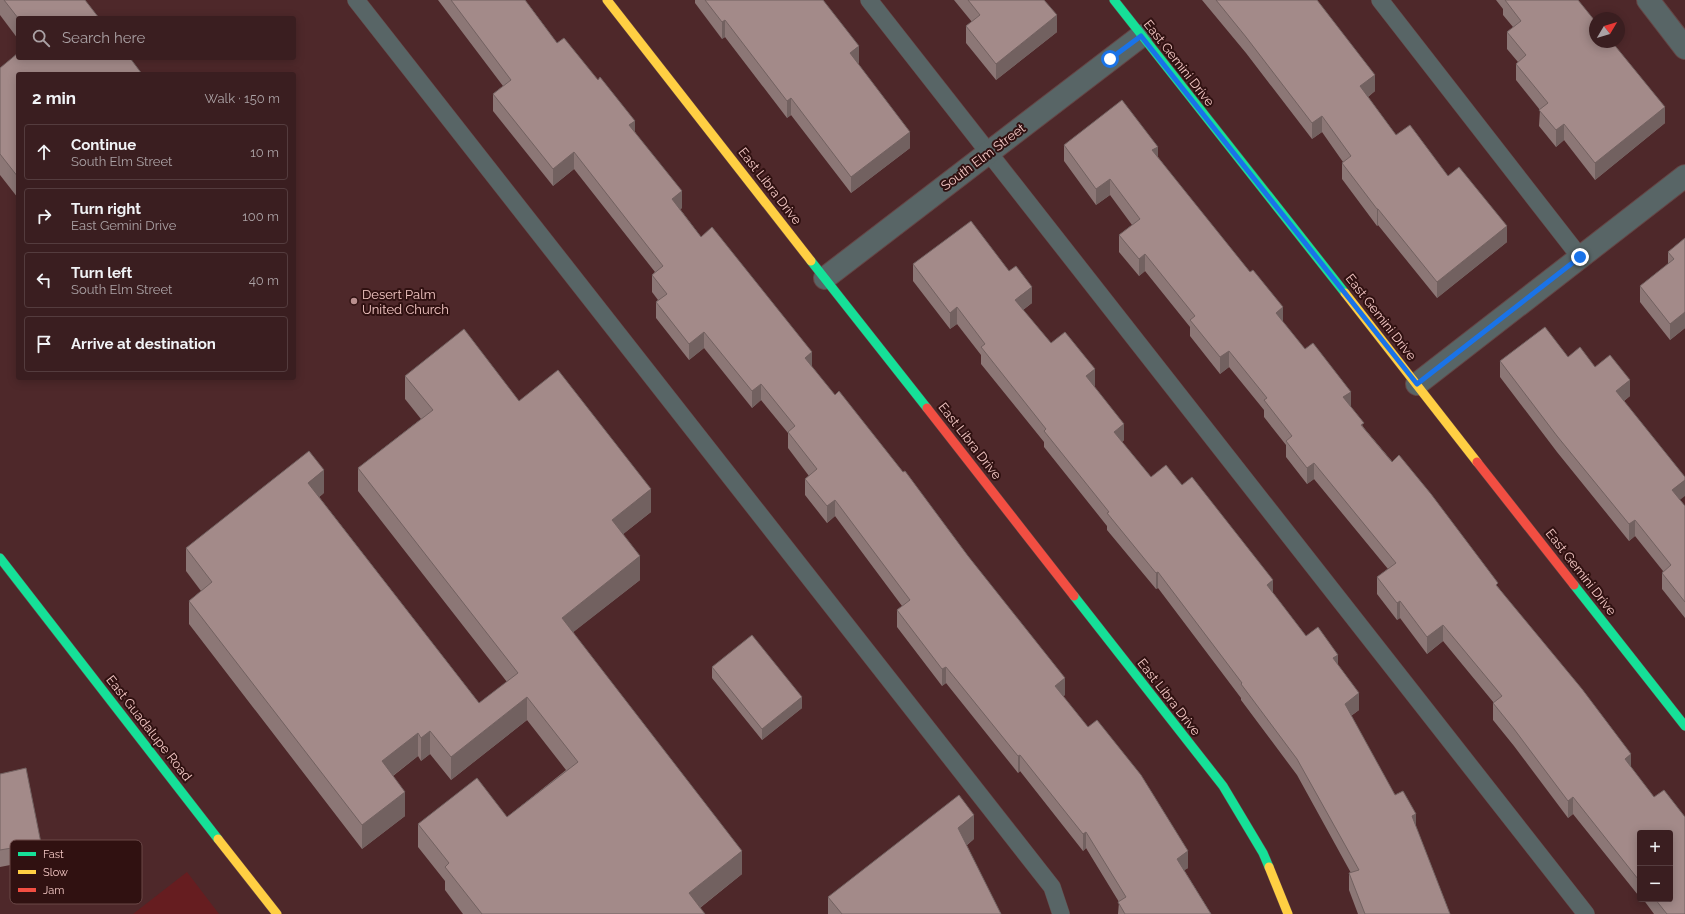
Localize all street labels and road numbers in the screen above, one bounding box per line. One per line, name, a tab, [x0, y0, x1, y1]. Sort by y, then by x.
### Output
street label: East Gemini Drive	[1141, 17, 1218, 109]
street label: South Elm Street	[938, 120, 1028, 193]
street label: East Libra Drive	[735, 145, 805, 228]
street label: East Gemini Drive	[1343, 271, 1420, 363]
street label: East Libra Drive	[935, 400, 1005, 483]
street label: East Gemini Drive	[1543, 526, 1620, 618]
street label: East Libra Drive	[1134, 656, 1204, 739]
street label: East Guadalupe Road	[103, 672, 195, 784]

